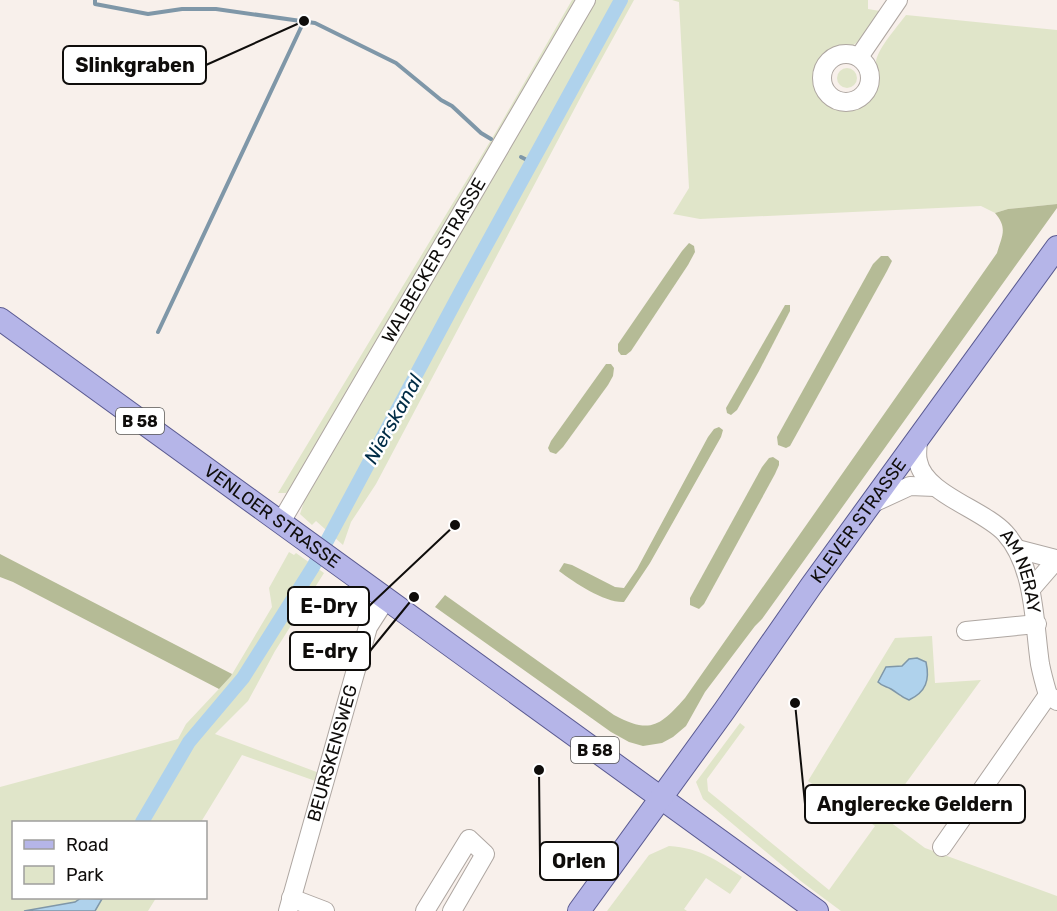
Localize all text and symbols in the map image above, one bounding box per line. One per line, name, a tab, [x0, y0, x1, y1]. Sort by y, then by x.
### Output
callout: Slinkgraben	[63, 46, 206, 84]
text: Slinkgraben	[75, 53, 195, 77]
street label: WALBECKER STRASSE	[377, 174, 491, 347]
water label: Nierskanal	[359, 369, 428, 468]
road number: B 58	[116, 408, 164, 434]
street label: KLEVER STRASSE	[806, 454, 911, 588]
street label: VENLOER STRASSE	[200, 459, 345, 573]
street label: AM NERAY	[995, 525, 1045, 615]
callout: E-Dry	[288, 587, 369, 625]
text: E-Dry	[300, 594, 358, 618]
callout: E-dry	[290, 632, 370, 670]
text: E-dry	[302, 639, 358, 663]
street label: BEURSKENSWEG	[303, 682, 362, 824]
road number: B 58	[571, 737, 619, 763]
callout: Anglerecke Geldern	[805, 785, 1025, 823]
text: Anglerecke Geldern	[817, 792, 1013, 816]
legend	[12, 821, 207, 899]
text: Road	[66, 834, 109, 856]
callout: Orlen	[540, 842, 618, 880]
text: Orlen	[552, 849, 606, 873]
text: Park	[66, 864, 104, 886]

